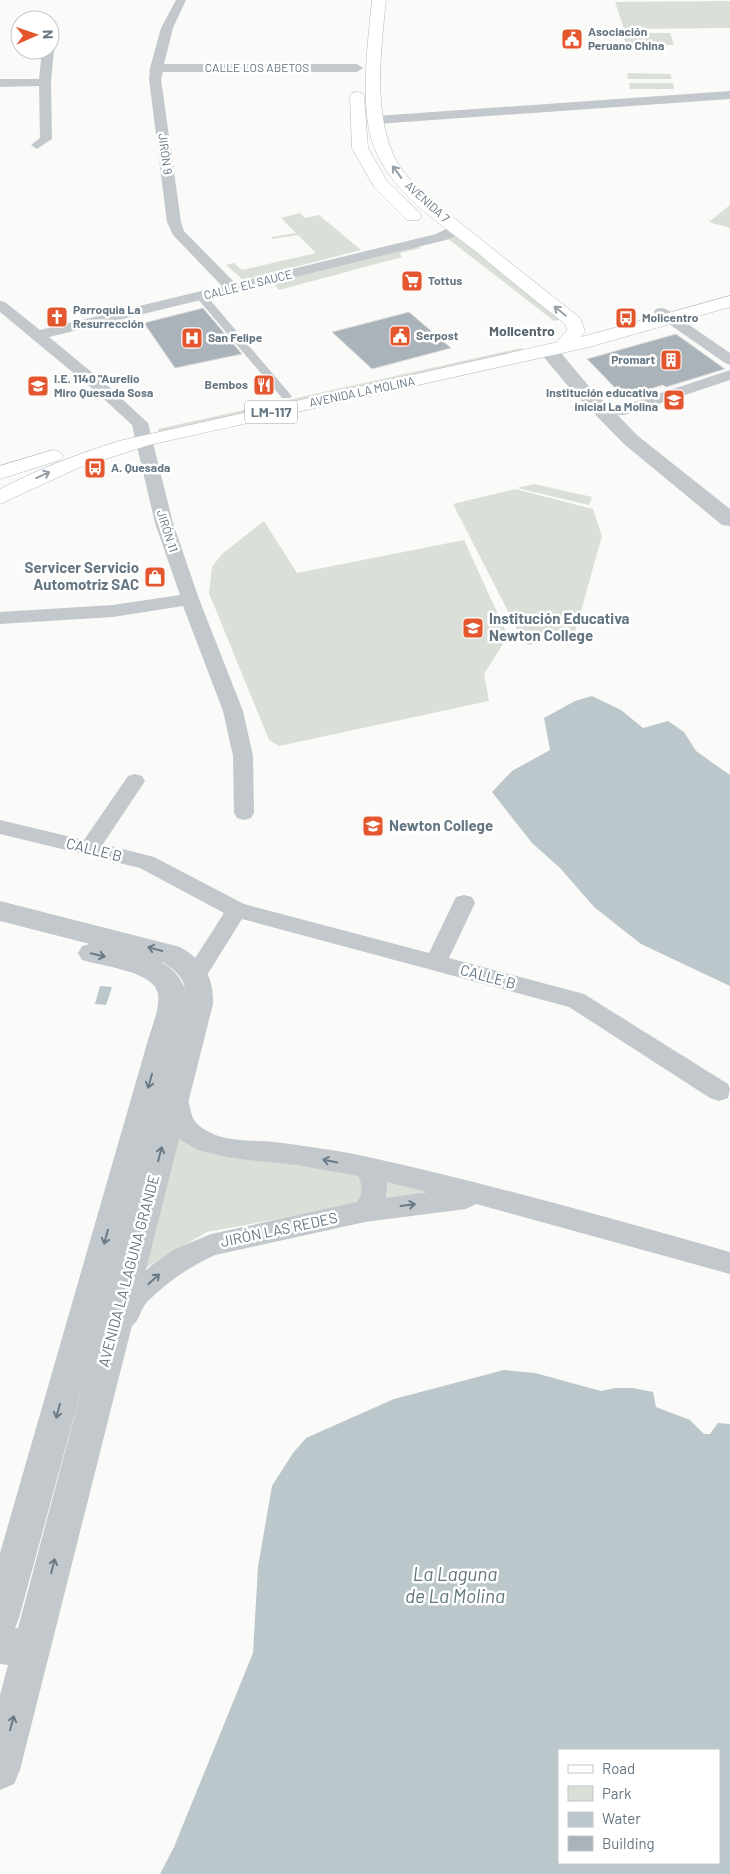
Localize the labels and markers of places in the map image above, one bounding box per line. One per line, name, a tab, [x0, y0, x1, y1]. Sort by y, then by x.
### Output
place label: Asociación Peruano China	[588, 24, 664, 52]
public building icon: Asociación Peruano China	[560, 27, 584, 51]
supermarket icon: Tottus	[400, 269, 424, 293]
place label: Tottus	[428, 273, 462, 287]
place label: Parroquia La Resurrección	[73, 302, 144, 330]
church icon: Parroquia La Resurrección	[45, 305, 69, 329]
bus stop icon: Molicentro	[614, 306, 638, 330]
place label: Molicentro	[642, 310, 699, 324]
public building icon: Serpost	[388, 324, 412, 348]
hospital icon: San Felipe	[180, 326, 204, 350]
place label: Serpost	[416, 328, 459, 342]
place label: San Felipe	[208, 330, 263, 344]
building icon: Promart	[659, 348, 683, 372]
place label: Promart	[611, 352, 655, 366]
place label: I.E. 1140 "Aurelio Miro Quesada Sosa	[54, 371, 153, 399]
restaurant icon: Bembos	[252, 373, 276, 397]
school or university icon: I.E. 1140 "Aurelio Miro Quesada Sosa	[26, 374, 50, 398]
place label: Bembos	[205, 377, 248, 391]
place label: Institución educativa inicial La Molina	[546, 385, 658, 413]
school or university icon: Institución educativa inicial La Molina	[662, 388, 686, 412]
bus stop icon: A. Quesada	[83, 456, 107, 480]
place label: A. Quesada	[111, 460, 170, 474]
place label: Servicer Servicio Automotriz SAC	[25, 558, 139, 593]
shop icon: Servicer Servicio Automotriz SAC	[143, 565, 167, 589]
place label: Institución Educativa Newton College	[489, 609, 630, 644]
school or university icon: Institución Educativa Newton College	[461, 616, 485, 640]
school or university icon: Newton College	[361, 814, 385, 838]
place label: Newton College	[389, 816, 493, 834]

